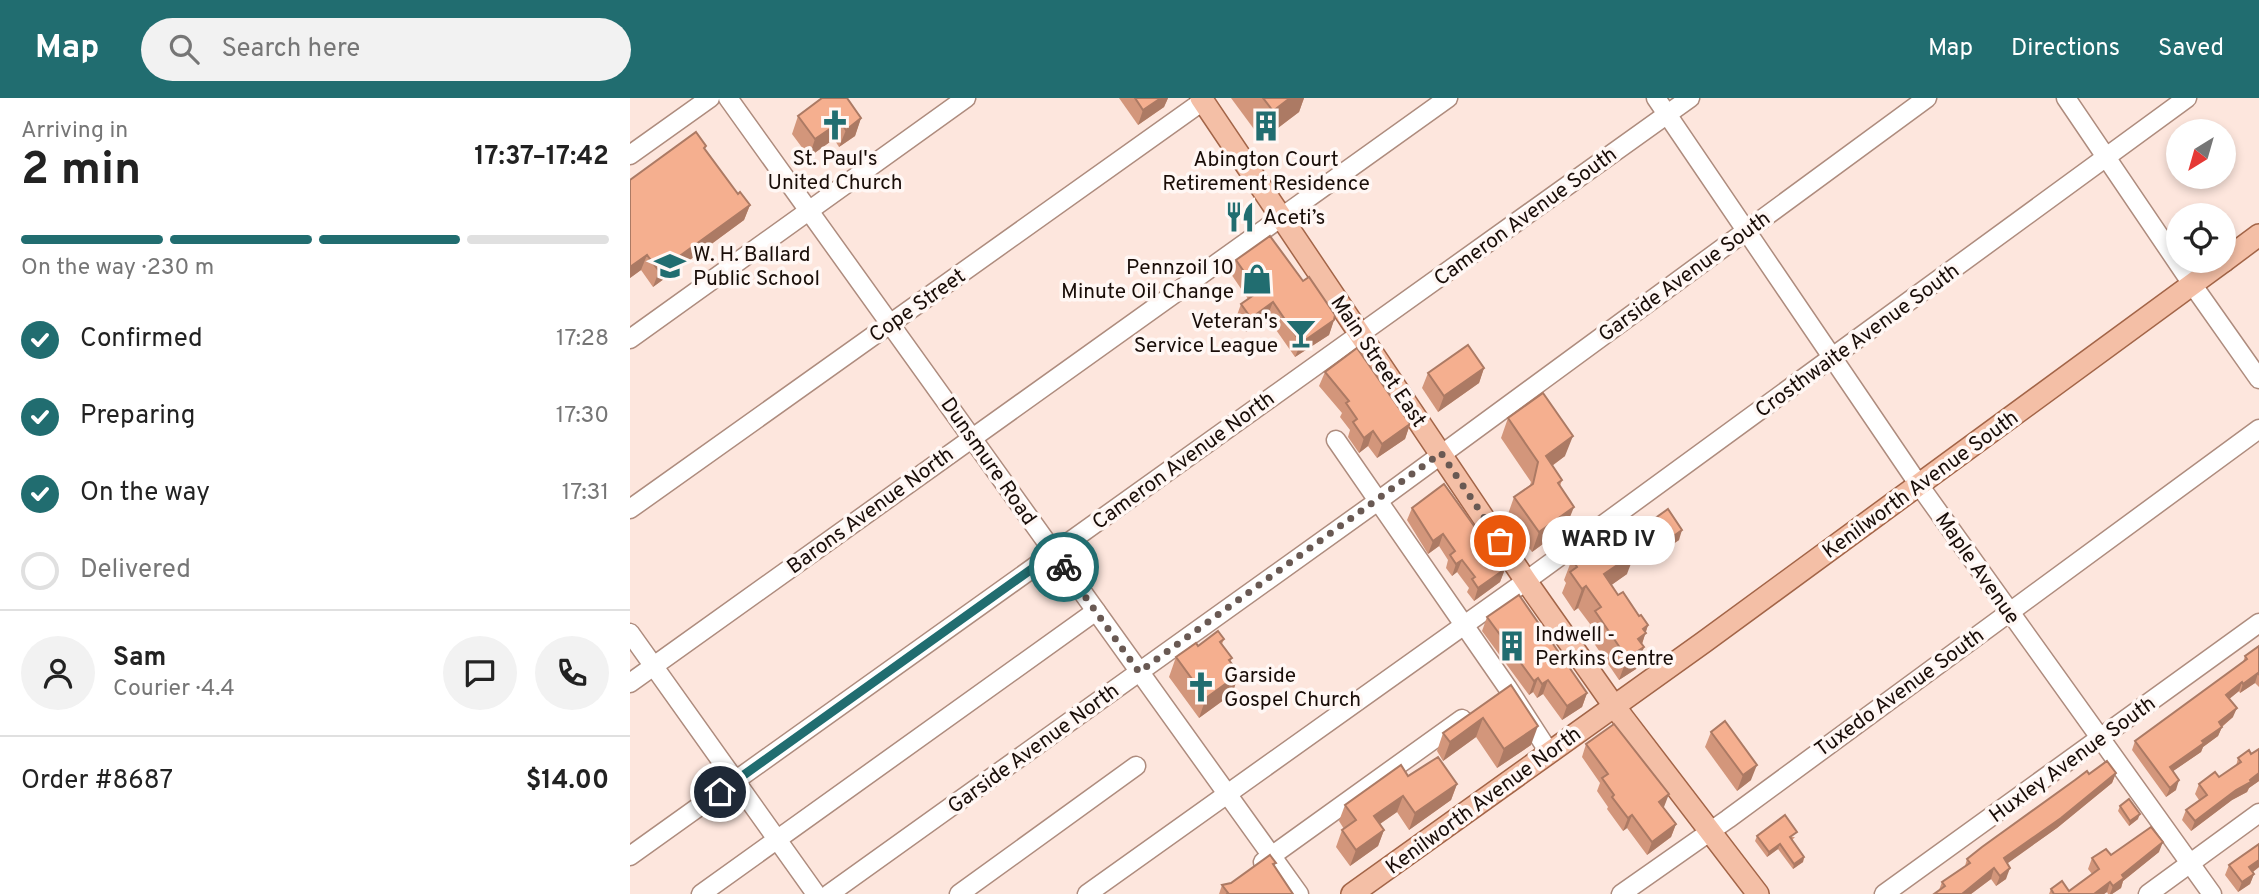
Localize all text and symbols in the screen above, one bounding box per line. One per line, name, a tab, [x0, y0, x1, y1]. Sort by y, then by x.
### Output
search box	[141, 18, 631, 81]
text: Map	[35, 28, 99, 70]
icon: search	[165, 30, 203, 68]
text: Search here	[221, 33, 360, 66]
text: Map	[1928, 34, 1973, 64]
text: Directions	[2011, 34, 2120, 64]
text: Saved	[2158, 34, 2224, 64]
church icon: St. Paul's United Church	[818, 108, 852, 142]
building icon: Abington Court Retirement Residence	[1249, 109, 1283, 143]
text: Arriving in	[21, 117, 128, 146]
north arrow	[2166, 119, 2236, 189]
map controls	[2166, 119, 2236, 273]
text: 17:37–17:42	[474, 141, 609, 174]
text: 2 min	[21, 142, 141, 201]
street label: Cameron Avenue South	[1429, 142, 1623, 293]
place label: St. Paul's United Church	[767, 146, 903, 197]
place label: Abington Court Retirement Residence	[1162, 147, 1370, 198]
restaurant icon: Aceti’s	[1223, 200, 1257, 234]
button: locate	[2166, 203, 2236, 273]
place label: Aceti’s	[1263, 205, 1325, 232]
street label: Garside Avenue South	[1593, 206, 1776, 349]
place label: W. H. Ballard Public School	[693, 242, 820, 293]
school or university icon: W. H. Ballard Public School	[653, 249, 687, 283]
text: On the way · 230 m	[21, 254, 214, 283]
place label: Pennzoil 10 Minute Oil Change	[1061, 255, 1234, 306]
street label: Crosthwaite Avenue South	[1750, 258, 1965, 424]
shop icon: Pennzoil 10 Minute Oil Change	[1240, 262, 1274, 296]
street label: Cope Street	[864, 263, 971, 349]
street label: Main Street East	[1324, 291, 1432, 433]
place label: Veteran's Service League	[1134, 309, 1278, 360]
bar icon: Veteran's Service League	[1284, 316, 1318, 350]
icon: check	[21, 321, 59, 359]
text: Confirmed	[80, 323, 203, 356]
text: 17:28	[556, 325, 609, 354]
street label: Cameron Avenue North	[1087, 386, 1280, 537]
street label: Dunsmure Road	[934, 393, 1042, 531]
icon: check	[21, 398, 59, 436]
text: Preparing	[80, 400, 195, 433]
text: 17:30	[556, 402, 609, 431]
street label: Kenilworth Avenue South	[1817, 405, 2024, 566]
street label: Barons Avenue North	[782, 442, 960, 581]
icon: check	[21, 475, 59, 513]
text: On the way	[80, 477, 210, 510]
text: 17:31	[562, 479, 609, 508]
street label: Maple Avenue	[1928, 508, 2025, 630]
pin	[1470, 511, 1530, 571]
callout: WARD IV	[1542, 516, 1675, 565]
icon: bag	[1481, 522, 1519, 560]
text: WARD IV	[1561, 526, 1656, 555]
courier	[1029, 532, 1099, 602]
icon: bike	[1045, 548, 1083, 586]
text: Delivered	[80, 554, 191, 587]
place label: Indwell - Perkins Centre	[1535, 622, 1674, 673]
street label: Tuxedo Avenue South	[1810, 623, 1990, 764]
building icon: Indwell - Perkins Centre	[1495, 629, 1529, 663]
button: person	[21, 636, 95, 710]
button: chat	[443, 636, 517, 710]
button: phone	[535, 636, 609, 710]
text: Sam	[113, 642, 166, 675]
place label: Garside Gospel Church	[1224, 663, 1361, 714]
church icon: Garside Gospel Church	[1184, 670, 1218, 704]
text: Courier · 4.4	[113, 675, 235, 704]
street label: Garside Avenue North	[943, 678, 1125, 821]
street label: Huxley Avenue South	[1984, 691, 2161, 830]
street label: Kenilworth Avenue North	[1381, 721, 1587, 881]
pin	[690, 762, 750, 822]
text: Order #8687	[21, 765, 173, 798]
text: $14.00	[526, 765, 609, 798]
icon: home	[701, 773, 739, 811]

